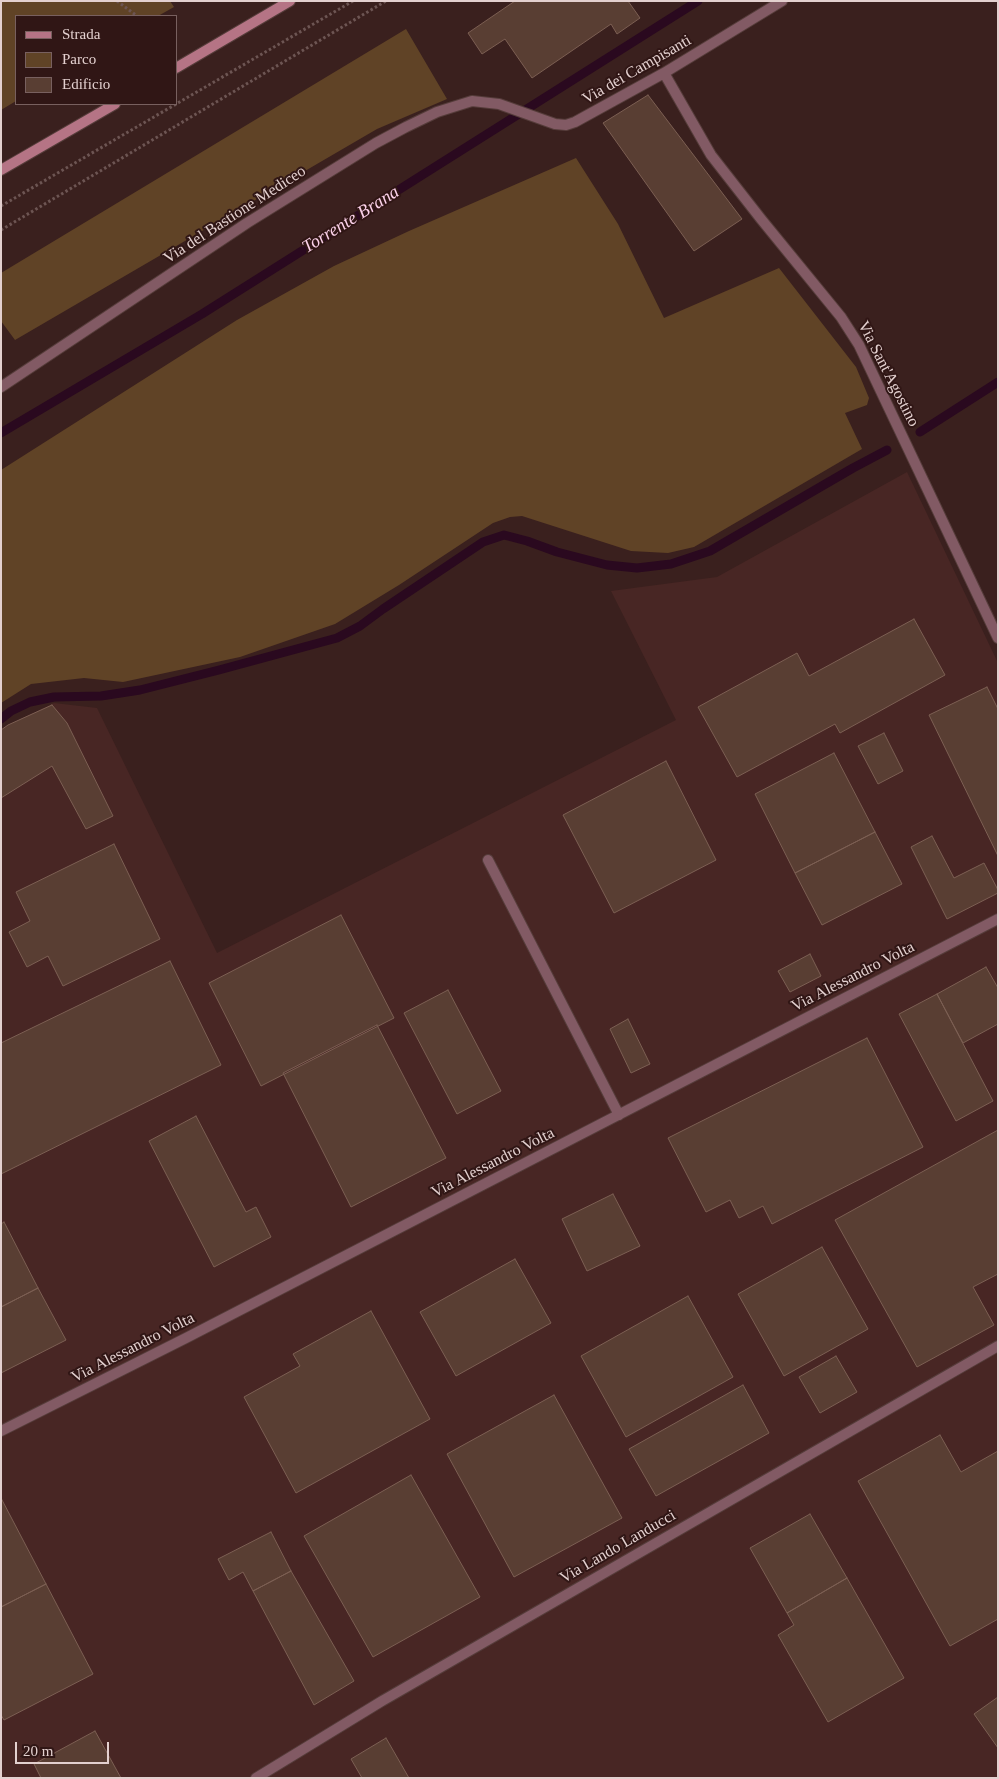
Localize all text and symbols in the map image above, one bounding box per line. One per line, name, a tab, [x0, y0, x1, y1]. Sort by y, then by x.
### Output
legend	[15, 15, 178, 105]
text: Strada	[62, 26, 100, 42]
street label: Via dei Campisanti	[579, 31, 695, 109]
text: Parco	[62, 51, 96, 67]
text: Edificio	[62, 76, 110, 92]
street label: Via del Bastione Mediceo	[160, 162, 310, 268]
water label: Torrente Brana	[299, 182, 403, 258]
street label: Via Sant'Agostino	[853, 318, 923, 430]
street label: Via Alessandro Volta	[788, 938, 918, 1016]
street label: Via Alessandro Volta	[428, 1124, 558, 1202]
street label: Via Alessandro Volta	[68, 1309, 198, 1387]
street label: Via Lando Landucci	[557, 1506, 679, 1588]
scale bar	[18, 1732, 111, 1764]
text: 20 m	[23, 1743, 53, 1759]

